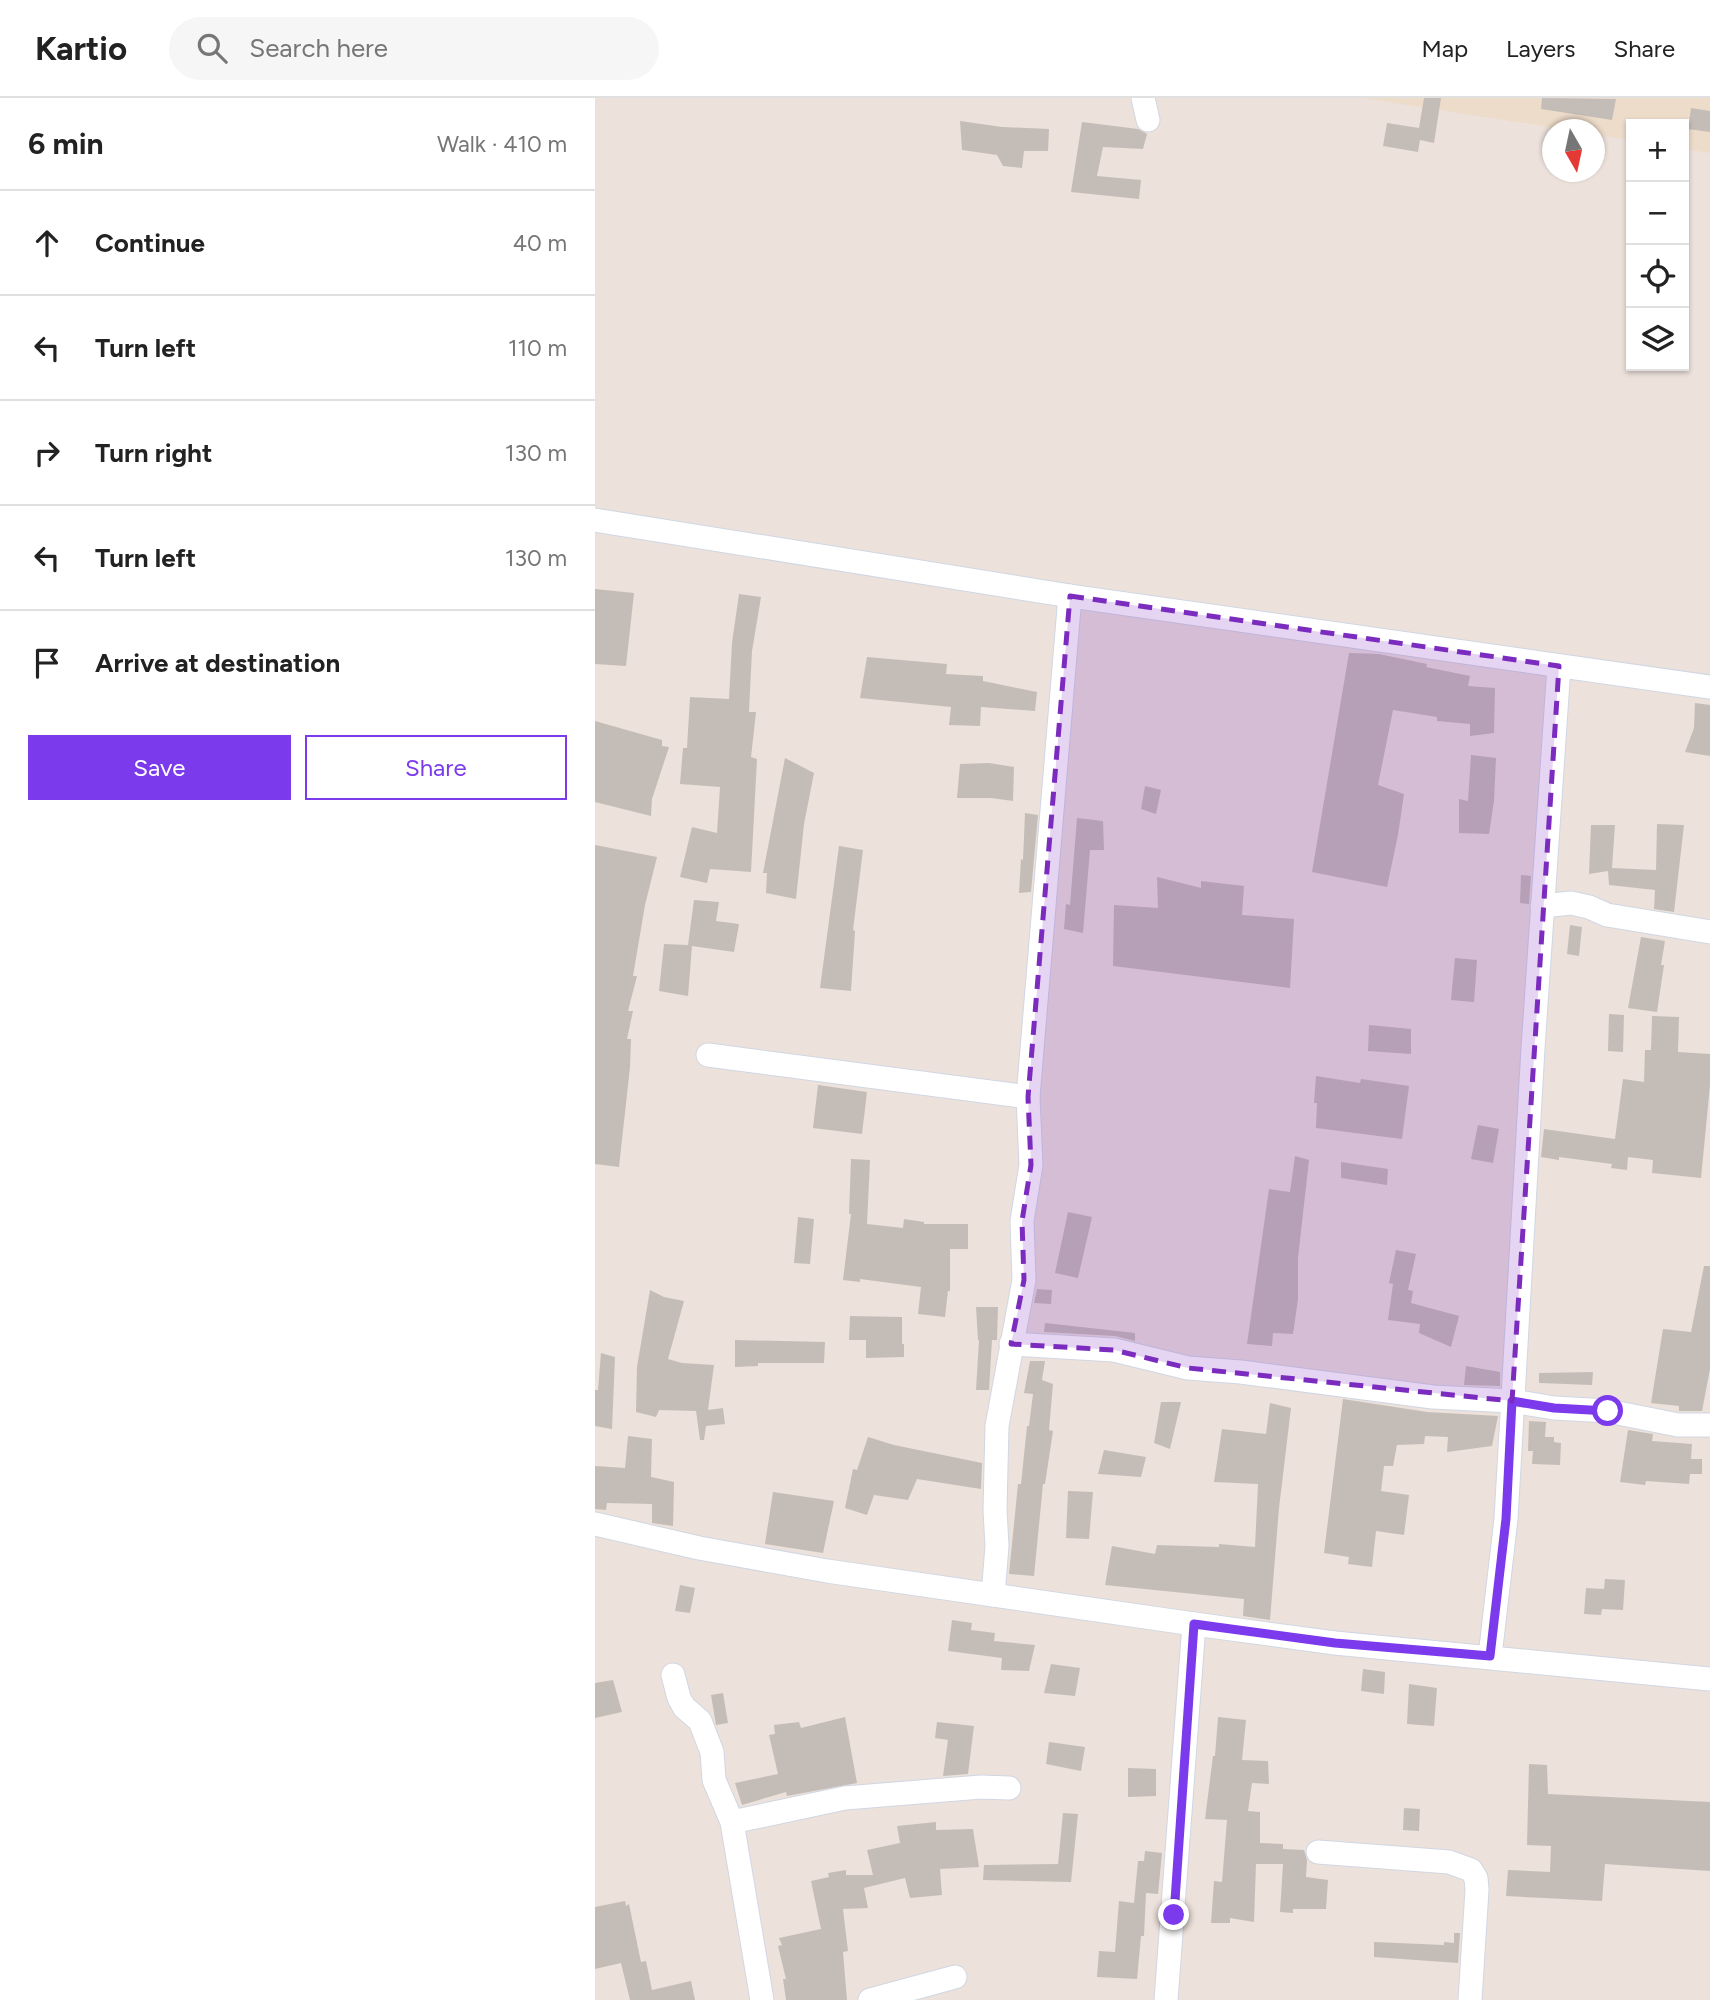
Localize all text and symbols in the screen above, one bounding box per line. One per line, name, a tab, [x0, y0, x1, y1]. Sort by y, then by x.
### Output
search box	[169, 17, 659, 80]
text: Kartio	[35, 29, 127, 68]
icon: search	[193, 29, 231, 67]
text: Search here	[249, 32, 388, 64]
text: Map	[1421, 34, 1468, 63]
text: Layers	[1506, 34, 1575, 63]
text: Share	[1613, 34, 1675, 63]
north arrow	[1542, 119, 1605, 182]
map controls	[1626, 119, 1689, 371]
button: +	[1626, 119, 1689, 182]
text: 6 min	[28, 125, 104, 162]
text: Walk · 410 m	[437, 130, 567, 158]
button: −	[1626, 182, 1689, 245]
icon: ahead	[28, 224, 66, 262]
text: Continue	[95, 227, 205, 259]
text: 40 m	[513, 229, 567, 257]
button: locate	[1626, 245, 1689, 308]
button: layers	[1626, 308, 1689, 371]
icon: left	[28, 329, 66, 367]
text: Turn left	[95, 332, 196, 364]
text: 110 m	[508, 334, 567, 362]
icon: right	[28, 434, 66, 472]
text: Turn right	[95, 437, 212, 469]
text: 130 m	[505, 439, 567, 467]
icon: left	[28, 539, 66, 577]
text: Turn left	[95, 542, 196, 574]
text: 130 m	[505, 544, 567, 572]
icon: arrive	[28, 644, 66, 682]
text: Arrive at destination	[95, 647, 340, 679]
button: Save	[28, 735, 291, 800]
button: Share	[305, 735, 567, 800]
route start	[1592, 1395, 1623, 1426]
route end	[1158, 1899, 1189, 1930]

